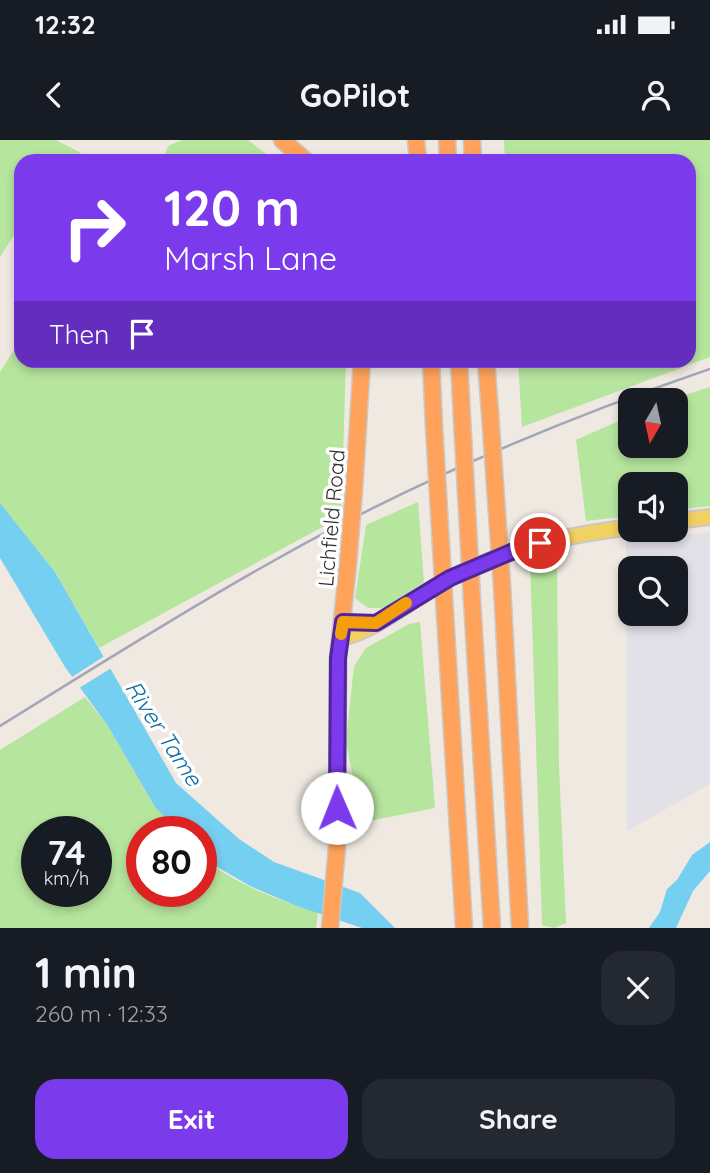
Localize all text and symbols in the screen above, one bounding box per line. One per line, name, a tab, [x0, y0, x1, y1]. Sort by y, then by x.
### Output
text: 12:32	[35, 8, 96, 41]
text: GoPilot	[300, 75, 410, 115]
icon: back	[35, 76, 73, 114]
icon: person	[637, 76, 675, 114]
text: 120 m	[164, 177, 300, 238]
icon: right	[49, 182, 140, 273]
text: Marsh Lane	[164, 238, 337, 278]
icon: arrive	[123, 315, 161, 353]
text: Then	[49, 318, 109, 351]
north arrow	[618, 388, 688, 458]
map controls	[618, 388, 688, 626]
street label: Lichfield Road	[312, 448, 350, 588]
button: sound	[618, 472, 688, 542]
pin	[510, 513, 570, 573]
icon: arrive	[521, 524, 559, 562]
button: search	[618, 556, 688, 626]
water label: River Tame	[119, 675, 209, 792]
position arrow	[300, 771, 374, 845]
speed limit sign: 80	[126, 816, 217, 907]
text: 74	[47, 830, 86, 874]
text: km/h	[44, 867, 89, 890]
text: 1 min	[35, 946, 137, 999]
button: close	[601, 951, 675, 1025]
text: 260 m · 12:33	[35, 999, 168, 1028]
button: Exit	[35, 1079, 348, 1159]
button: Share	[362, 1079, 675, 1159]

